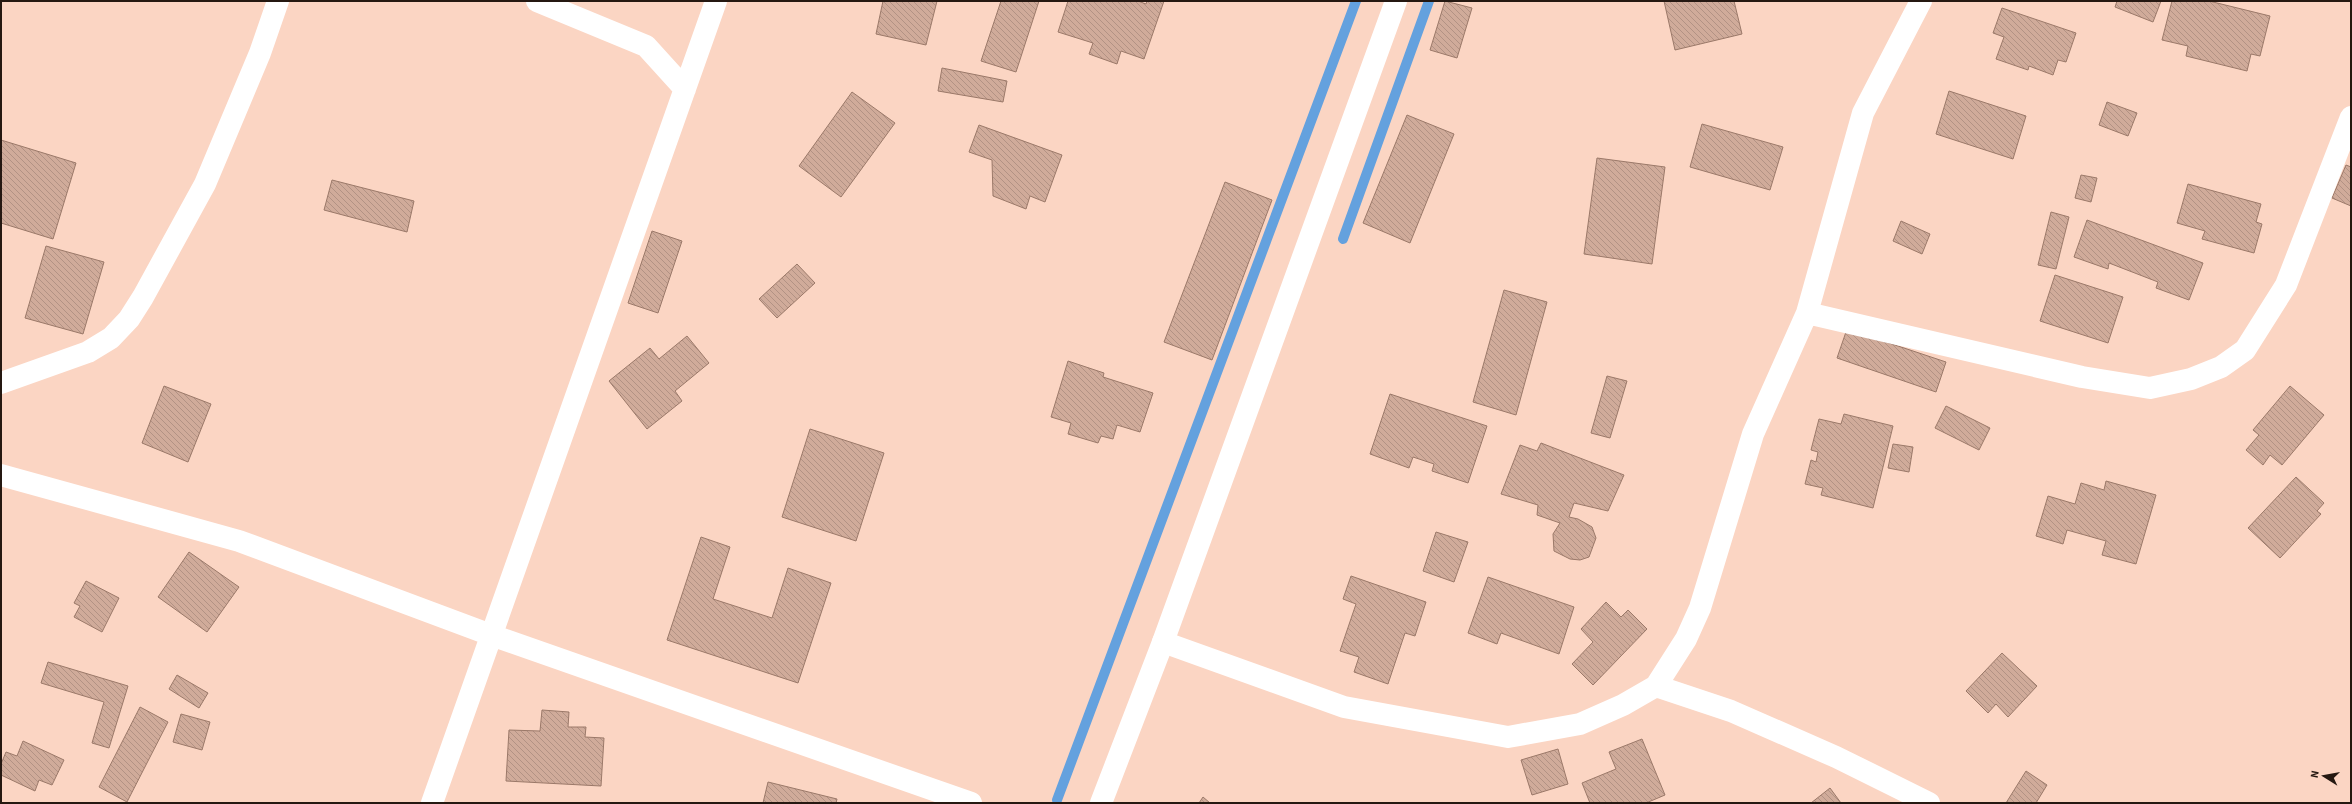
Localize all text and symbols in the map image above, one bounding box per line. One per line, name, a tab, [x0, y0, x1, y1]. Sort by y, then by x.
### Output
north arrow	[2304, 756, 2344, 796]
text: N	[2307, 769, 2323, 779]

